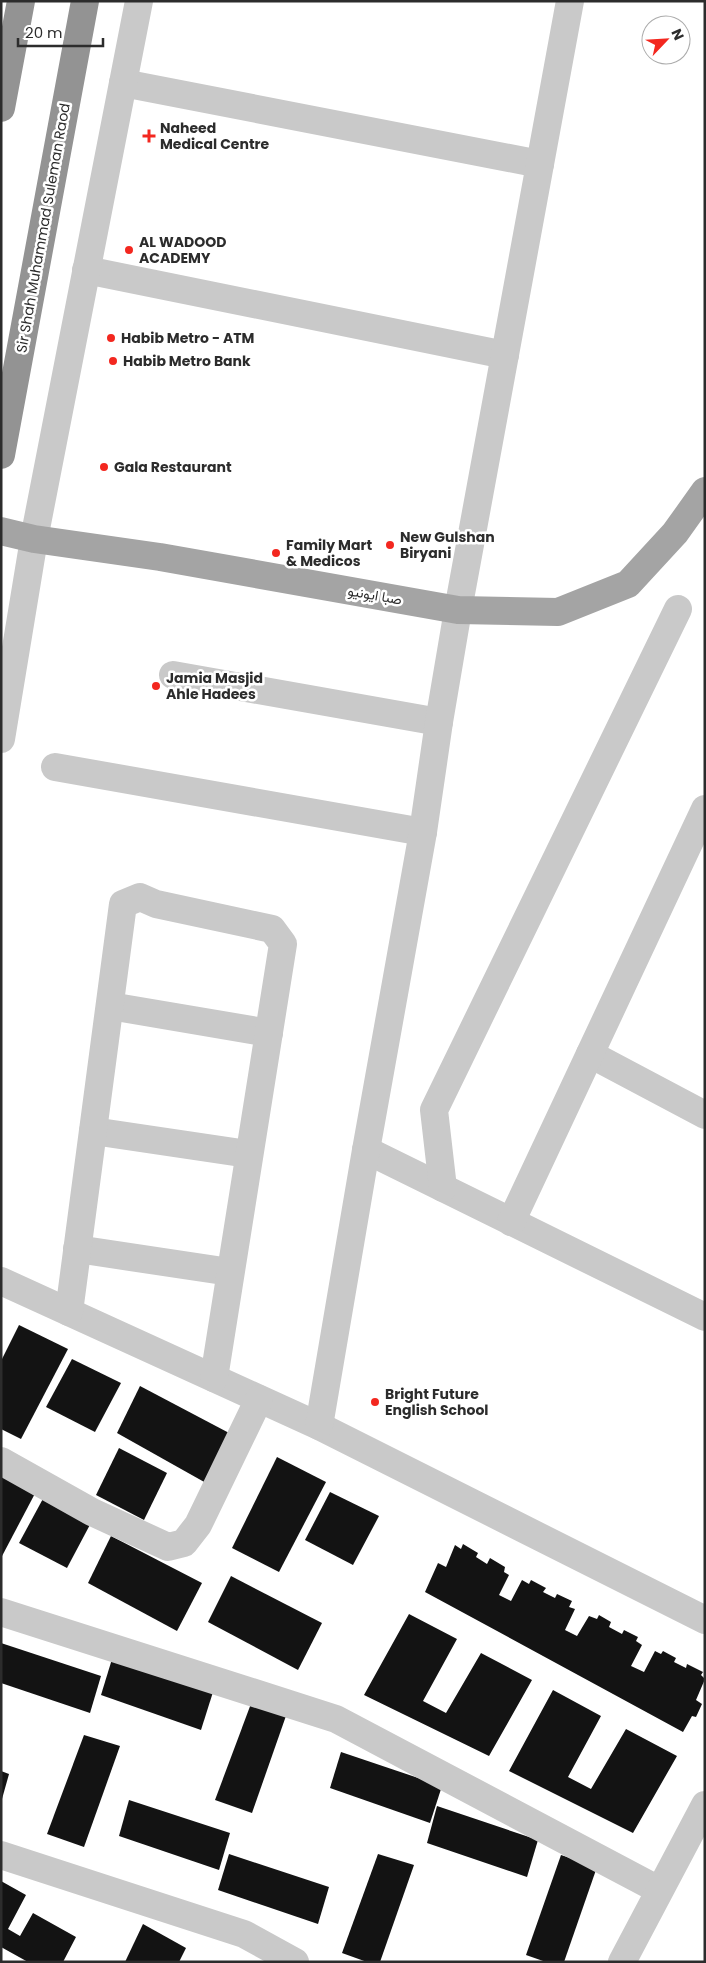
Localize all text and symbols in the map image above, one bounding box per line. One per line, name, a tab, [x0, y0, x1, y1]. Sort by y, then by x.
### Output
scale bar	[18, 15, 102, 47]
north arrow	[641, 15, 691, 65]
text: 20 m	[25, 22, 63, 43]
text: N	[666, 26, 689, 44]
street label: Sir Shah Muhammad Suleman Raod	[11, 102, 75, 354]
place label: Naheed Medical Centre	[160, 118, 270, 154]
marker: Naheed Medical Centre	[142, 129, 156, 143]
place label: AL WADOOD ACADEMY	[139, 232, 226, 268]
marker: AL WADOOD ACADEMY	[123, 244, 135, 256]
place label: Habib Metro - ATM	[121, 328, 254, 348]
marker: Habib Metro - ATM	[105, 332, 117, 344]
place label: Habib Metro Bank	[123, 351, 251, 371]
marker: Habib Metro Bank	[107, 355, 119, 367]
place label: Gala Restaurant	[114, 457, 232, 477]
marker: Gala Restaurant	[98, 461, 110, 473]
place label: New Gulshan Biryani	[400, 527, 495, 563]
place label: Family Mart & Medicos	[286, 535, 372, 571]
marker: New Gulshan Biryani	[384, 539, 396, 551]
marker: Family Mart & Medicos	[270, 547, 282, 559]
street label: صبا ایونیو	[346, 580, 404, 610]
place label: Jamia Masjid Ahle Hadees	[166, 668, 263, 704]
marker: Jamia Masjid Ahle Hadees	[150, 680, 162, 692]
place label: Bright Future English School	[385, 1384, 488, 1420]
marker: Bright Future English School	[369, 1396, 381, 1408]

